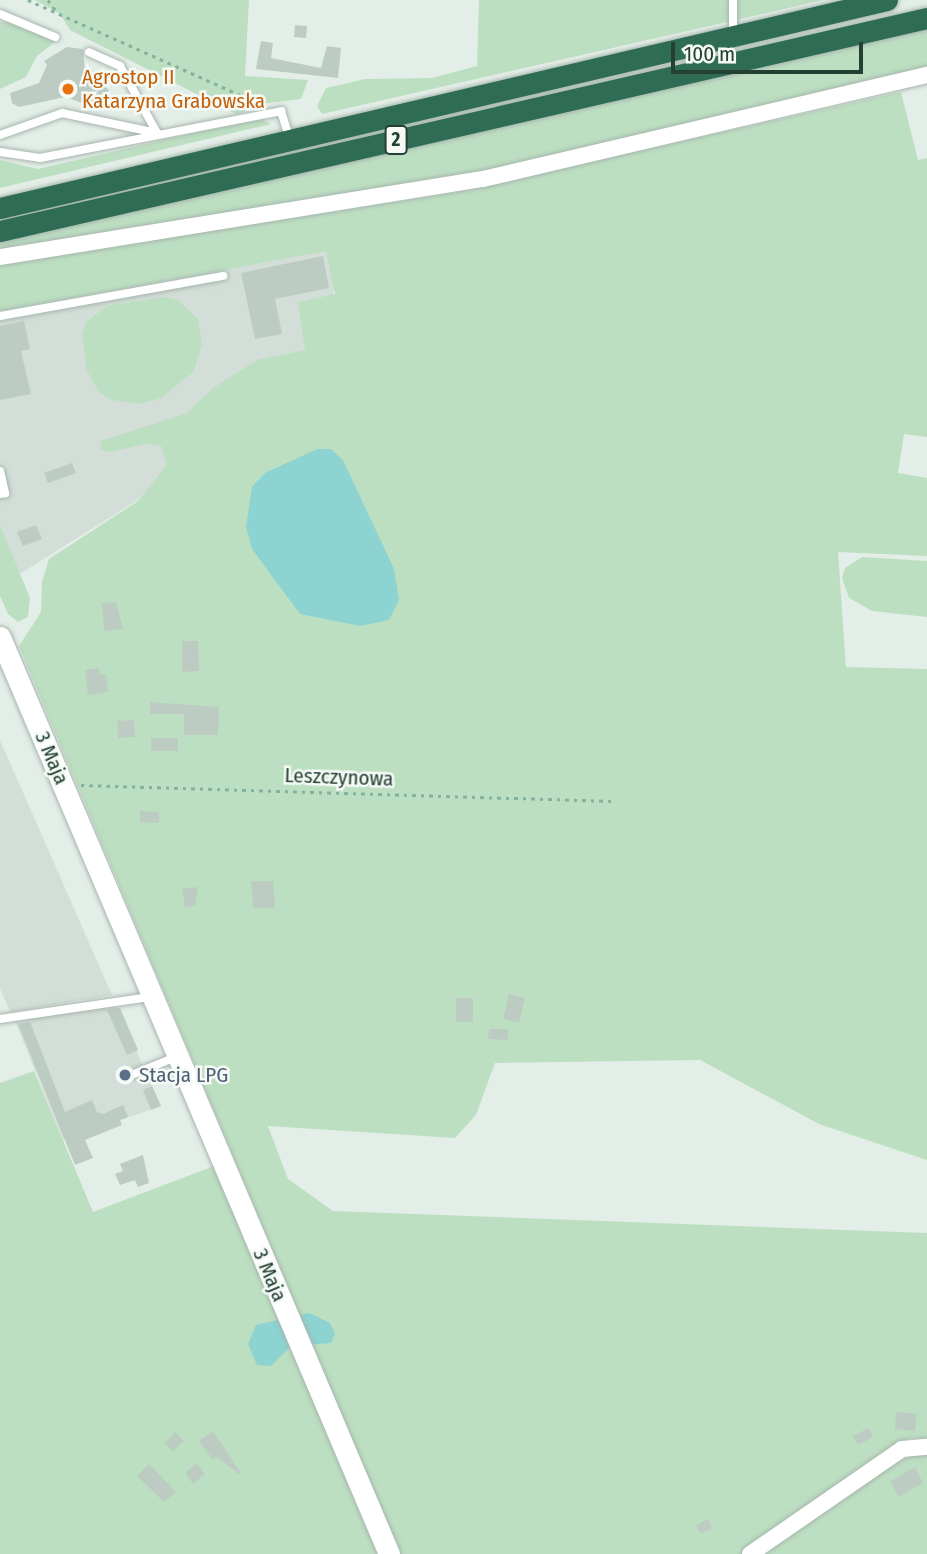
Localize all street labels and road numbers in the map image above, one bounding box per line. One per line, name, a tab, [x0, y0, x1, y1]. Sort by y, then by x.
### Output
road number: 2	[384, 124, 408, 156]
street label: 3 Maja	[30, 728, 74, 788]
street label: Leszczynowa	[284, 763, 394, 791]
street label: 3 Maja	[248, 1245, 292, 1305]

